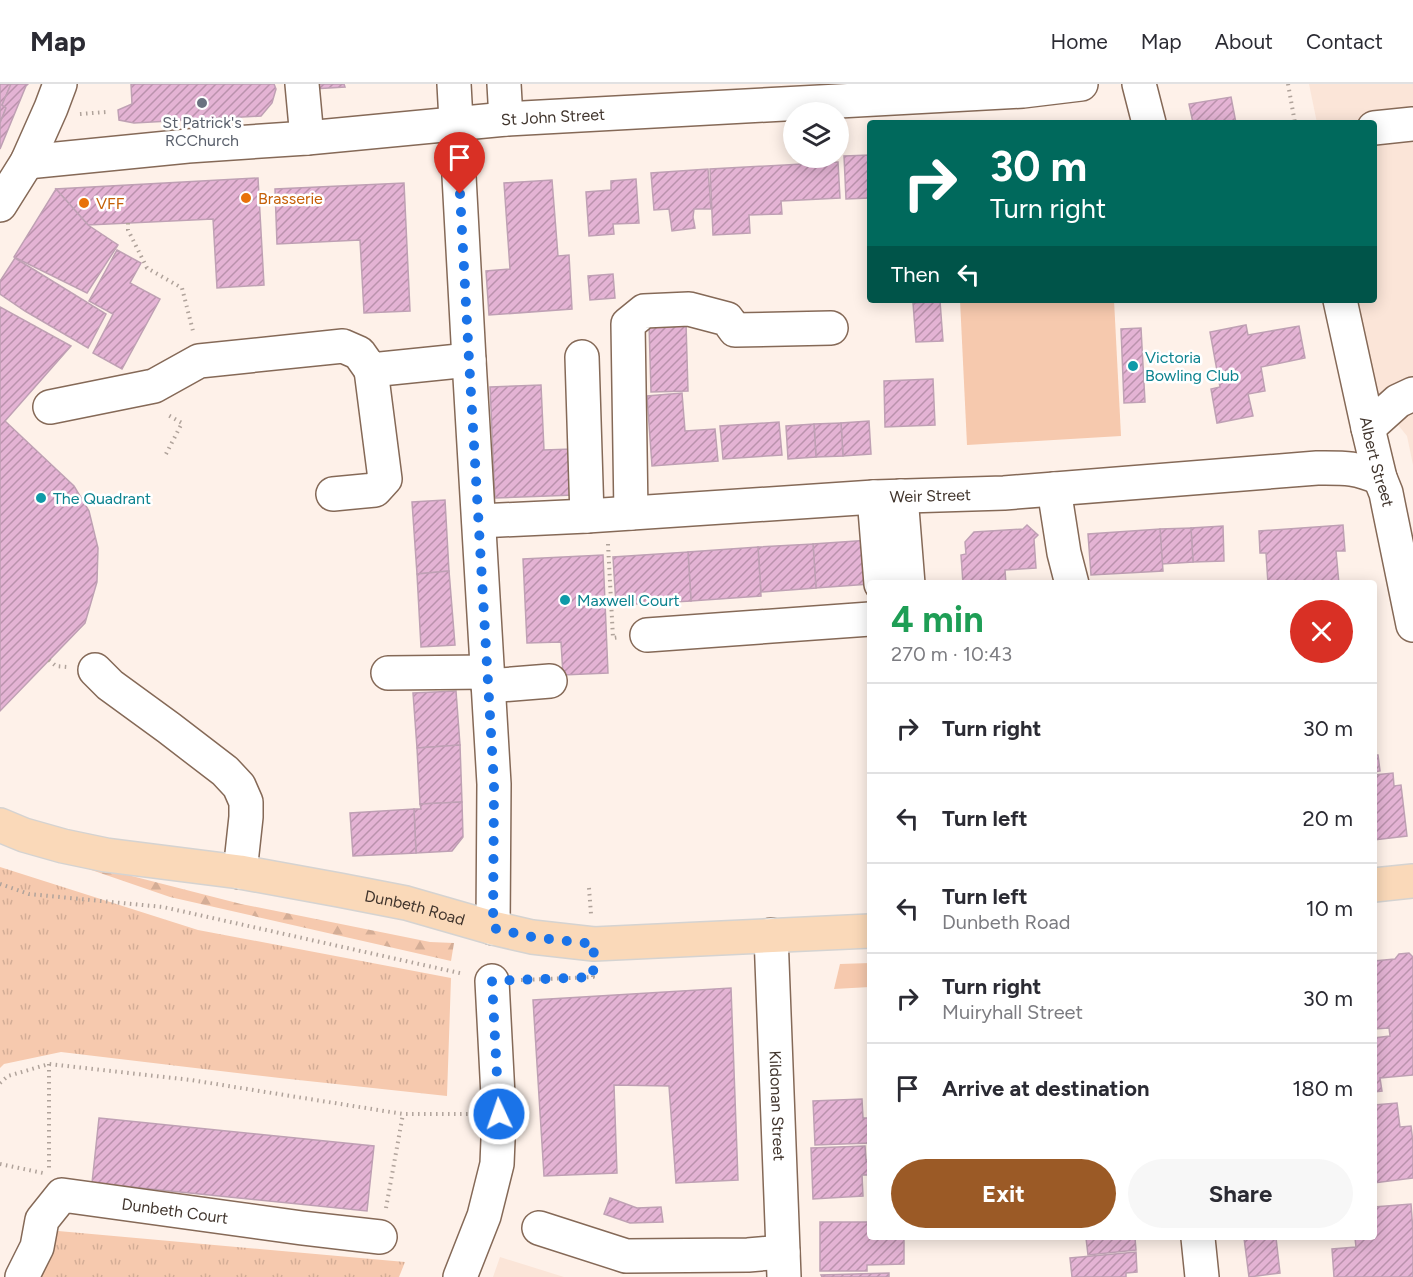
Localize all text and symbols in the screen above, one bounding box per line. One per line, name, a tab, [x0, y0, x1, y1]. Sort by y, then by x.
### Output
text: Map	[30, 24, 86, 58]
text: Home	[1051, 29, 1108, 54]
text: Map	[1141, 29, 1182, 54]
text: About	[1215, 29, 1273, 54]
text: Contact	[1306, 29, 1383, 54]
marker: St Patrick's RCChurch	[195, 96, 209, 110]
map controls	[783, 102, 849, 168]
button: layers	[783, 102, 849, 168]
street label: St John Street	[500, 104, 605, 129]
place label: St Patrick's RCChurch	[162, 113, 242, 150]
pin	[434, 132, 485, 194]
icon: arrive	[443, 141, 476, 174]
text: 30 m	[990, 141, 1087, 192]
icon: right	[891, 144, 969, 222]
place label: Brasserie	[258, 189, 323, 208]
marker: Brasserie	[239, 191, 253, 205]
text: Turn right	[990, 192, 1106, 225]
place label: VFF	[96, 194, 125, 213]
marker: VFF	[77, 196, 91, 210]
icon: left	[952, 258, 985, 291]
text: Then	[891, 261, 940, 288]
place label: Victoria Bowling Club	[1145, 348, 1239, 385]
marker: Victoria Bowling Club	[1126, 359, 1140, 373]
street label: Albert Street	[1356, 415, 1398, 508]
street label: Weir Street	[889, 485, 971, 506]
place label: The Quadrant	[53, 489, 151, 508]
marker: The Quadrant	[34, 491, 48, 505]
place label: Maxwell Court	[577, 591, 680, 610]
marker: Maxwell Court	[558, 593, 572, 607]
text: 4 min	[891, 598, 984, 641]
button: close	[1290, 600, 1353, 663]
text: 270 m · 10:43	[891, 642, 1012, 666]
icon: right	[891, 712, 924, 745]
text: Turn right	[942, 715, 1041, 742]
text: 30 m	[1303, 715, 1353, 742]
icon: left	[891, 802, 924, 835]
text: Turn left	[942, 805, 1028, 832]
text: 20 m	[1302, 805, 1353, 832]
text: Turn left	[942, 883, 1028, 910]
street label: Dunbeth Road	[363, 886, 467, 929]
icon: left	[891, 892, 924, 925]
text: 10 m	[1306, 895, 1353, 922]
text: Dunbeth Road	[942, 910, 1070, 934]
text: Turn right	[942, 973, 1041, 1000]
icon: right	[891, 982, 924, 1015]
text: 30 m	[1303, 985, 1353, 1012]
text: Muiryhall Street	[942, 1000, 1083, 1024]
street label: Kildonan Street	[766, 1050, 789, 1161]
icon: arrive	[891, 1072, 924, 1105]
text: Arrive at destination	[942, 1075, 1150, 1102]
text: 180 m	[1292, 1075, 1353, 1102]
position arrow	[467, 1082, 531, 1146]
button: Exit	[891, 1159, 1116, 1228]
button: Share	[1128, 1159, 1353, 1228]
street label: Dunbeth Court	[121, 1194, 229, 1227]

